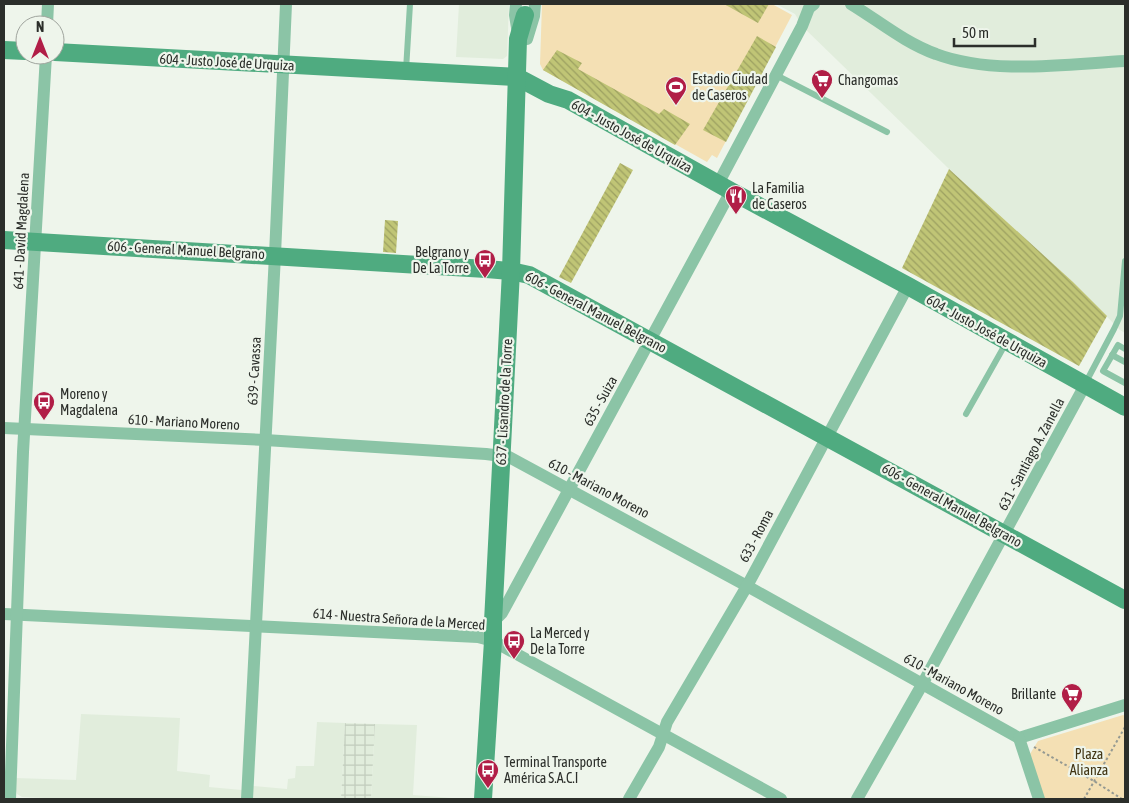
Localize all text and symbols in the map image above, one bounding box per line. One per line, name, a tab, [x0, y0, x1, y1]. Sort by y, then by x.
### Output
north arrow	[15, 15, 65, 65]
scale bar	[954, 15, 1035, 47]
text: N	[36, 19, 44, 35]
text: 50 m	[962, 24, 989, 41]
street label: 604 - Justo José de Urquiza	[159, 50, 295, 74]
supermarket icon: Changomas	[810, 68, 834, 99]
place label: Estadio Ciudad de Caseros	[692, 71, 768, 103]
place label: Changomas	[838, 72, 898, 88]
sports icon: Estadio Ciudad de Caseros	[664, 75, 688, 106]
street label: 604 - Justo José de Urquiza	[569, 96, 695, 176]
street label: 641 - David Magdalena	[10, 172, 32, 290]
place label: La Familia de Caseros	[752, 180, 807, 212]
restaurant icon: La Familia de Caseros	[724, 184, 748, 215]
street label: 606 - General Manuel Belgrano	[107, 238, 265, 262]
place label: Belgrano y De La Torre	[413, 244, 469, 276]
bus stop icon: Belgrano y De La Torre	[473, 248, 497, 279]
street label: 606 - General Manuel Belgrano	[523, 268, 669, 356]
street label: 604 - Justo José de Urquiza	[924, 291, 1050, 371]
street label: 639 - Cavassa	[244, 336, 264, 406]
street label: 637 - Lisandro de la Torre	[493, 338, 515, 466]
street label: 635 - Suiza	[580, 373, 620, 429]
place label: Moreno y Magdalena	[60, 386, 118, 418]
bus stop icon: Moreno y Magdalena	[32, 390, 56, 421]
street label: 631 - Santiago A. Zanella	[994, 395, 1068, 513]
street label: 610 - Mariano Moreno	[128, 411, 240, 433]
street label: 610 - Mariano Moreno	[546, 455, 652, 521]
street label: 606 - General Manuel Belgrano	[879, 460, 1025, 550]
street label: 633 - Roma	[735, 507, 777, 565]
street label: 614 - Nuestra Señora de la Merced	[312, 605, 486, 633]
place label: La Merced y De la Torre	[530, 625, 590, 657]
bus stop icon: La Merced y De la Torre	[502, 629, 526, 660]
street label: 610 - Mariano Moreno	[901, 650, 1007, 718]
supermarket icon: Brillante	[1060, 682, 1084, 713]
place label: Brillante	[1011, 686, 1056, 702]
park label: Plaza Alianza	[1070, 746, 1108, 778]
place label: Terminal Transporte América S.A.C.I	[504, 754, 607, 786]
bus stop icon: Terminal Transporte América S.A.C.I	[476, 758, 500, 789]

